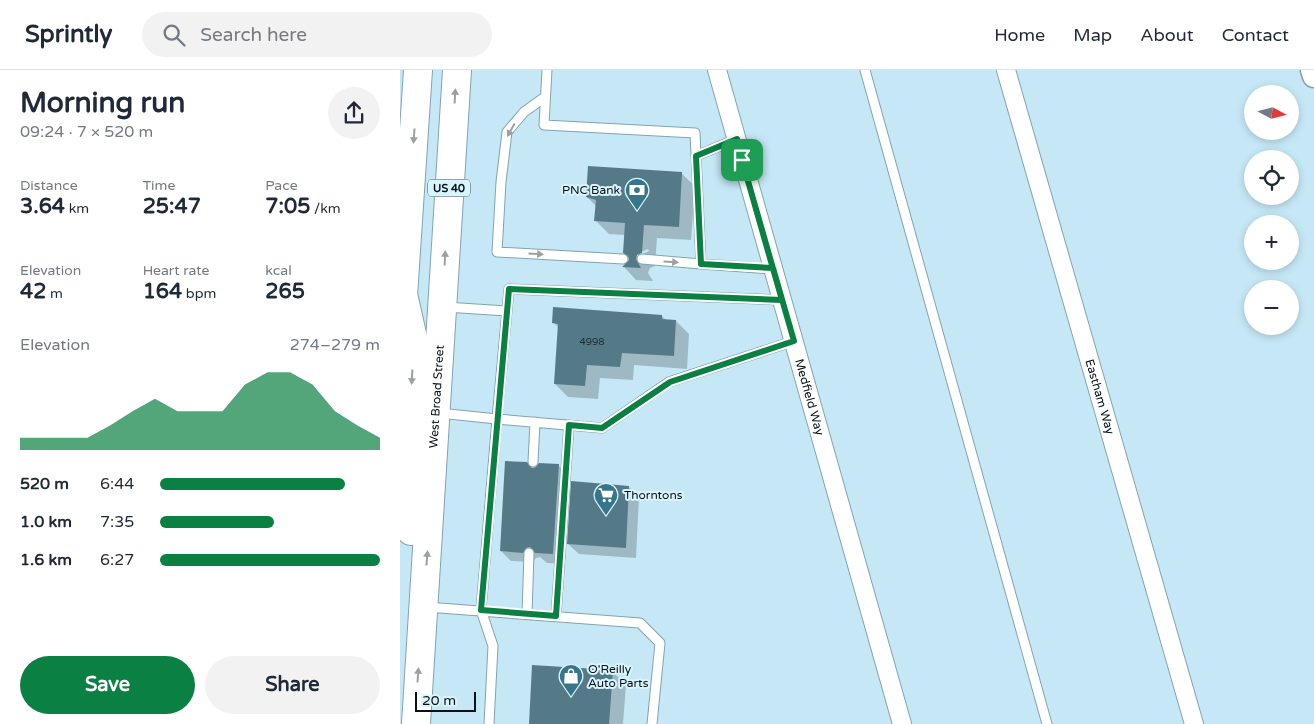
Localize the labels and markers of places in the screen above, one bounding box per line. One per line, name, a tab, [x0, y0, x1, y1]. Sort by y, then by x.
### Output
pin	[721, 139, 763, 181]
bank icon: PNC Bank	[624, 177, 650, 211]
place label: PNC Bank	[562, 183, 620, 197]
supermarket icon: Thorntons	[593, 482, 619, 516]
place label: Thorntons	[624, 488, 683, 502]
place label: O'Reilly Auto Parts	[588, 662, 649, 690]
shop icon: O'Reilly Auto Parts	[558, 663, 584, 697]

